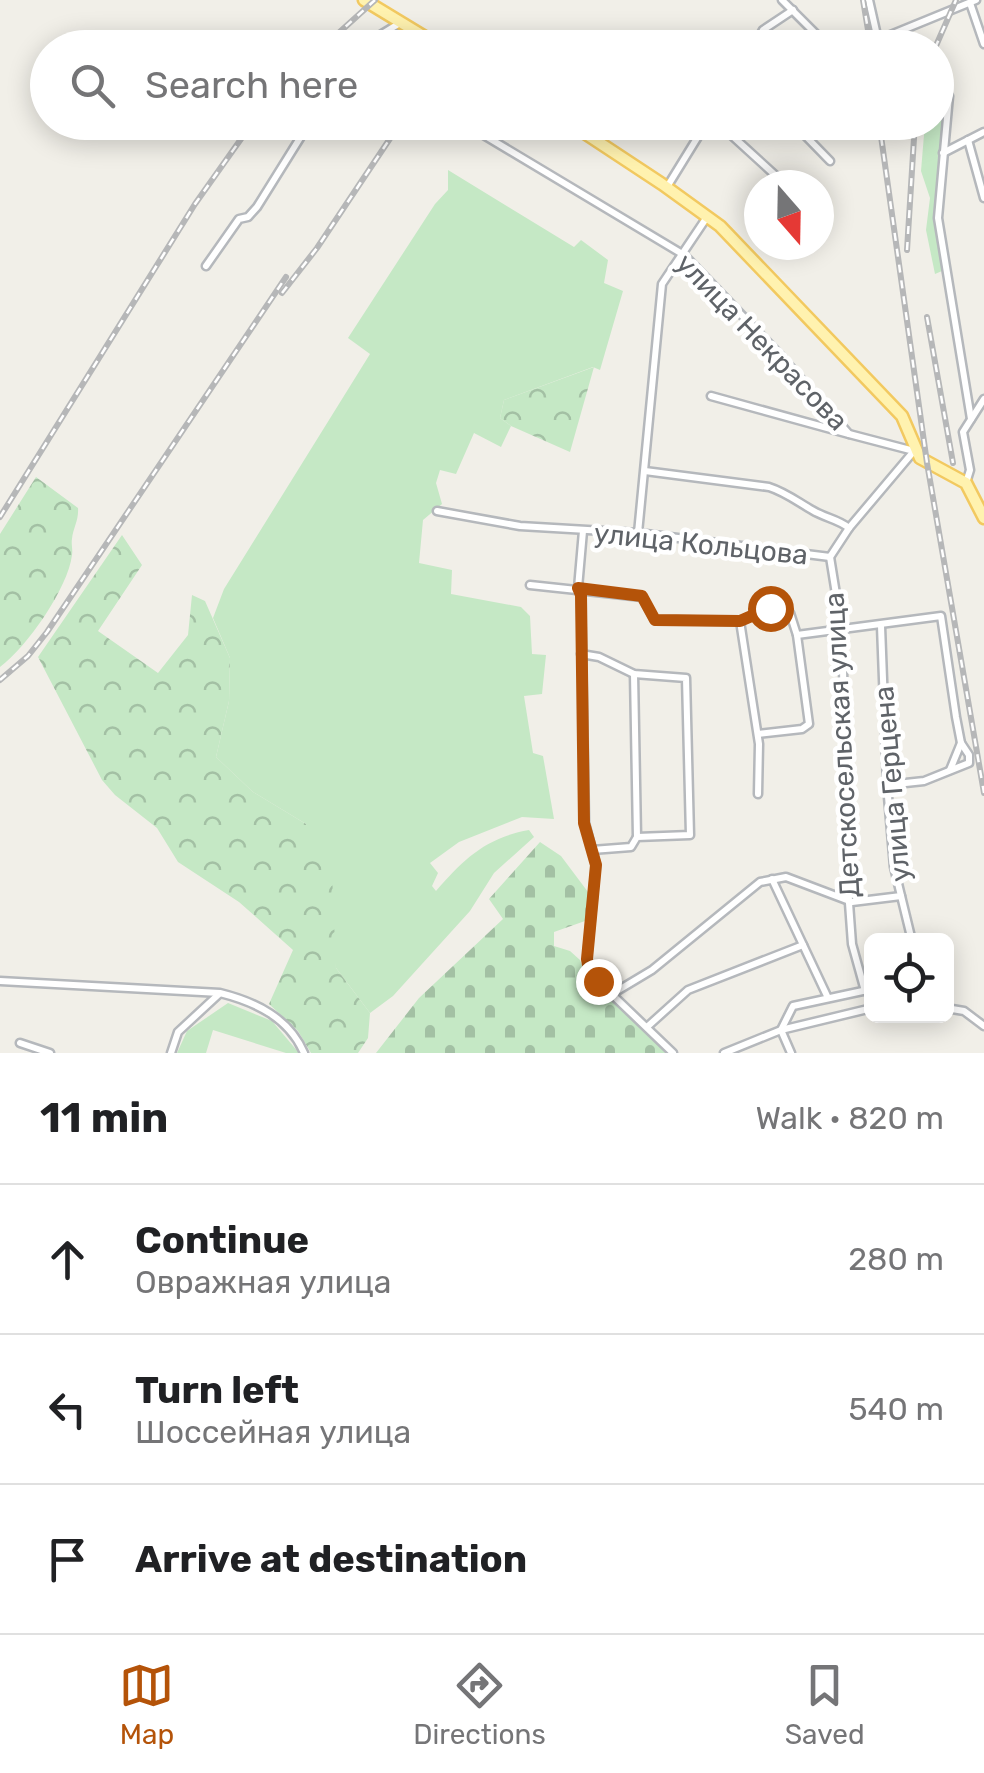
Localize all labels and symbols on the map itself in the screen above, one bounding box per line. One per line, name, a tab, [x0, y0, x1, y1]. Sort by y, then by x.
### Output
north arrow	[744, 170, 834, 260]
street label: улица Некрасова	[669, 247, 855, 437]
street label: улица Кольцова	[592, 516, 810, 572]
route start	[748, 586, 794, 632]
street label: Детскосельская улица	[818, 592, 866, 898]
street label: улица Герцена	[867, 685, 917, 883]
route end	[576, 959, 622, 1005]

